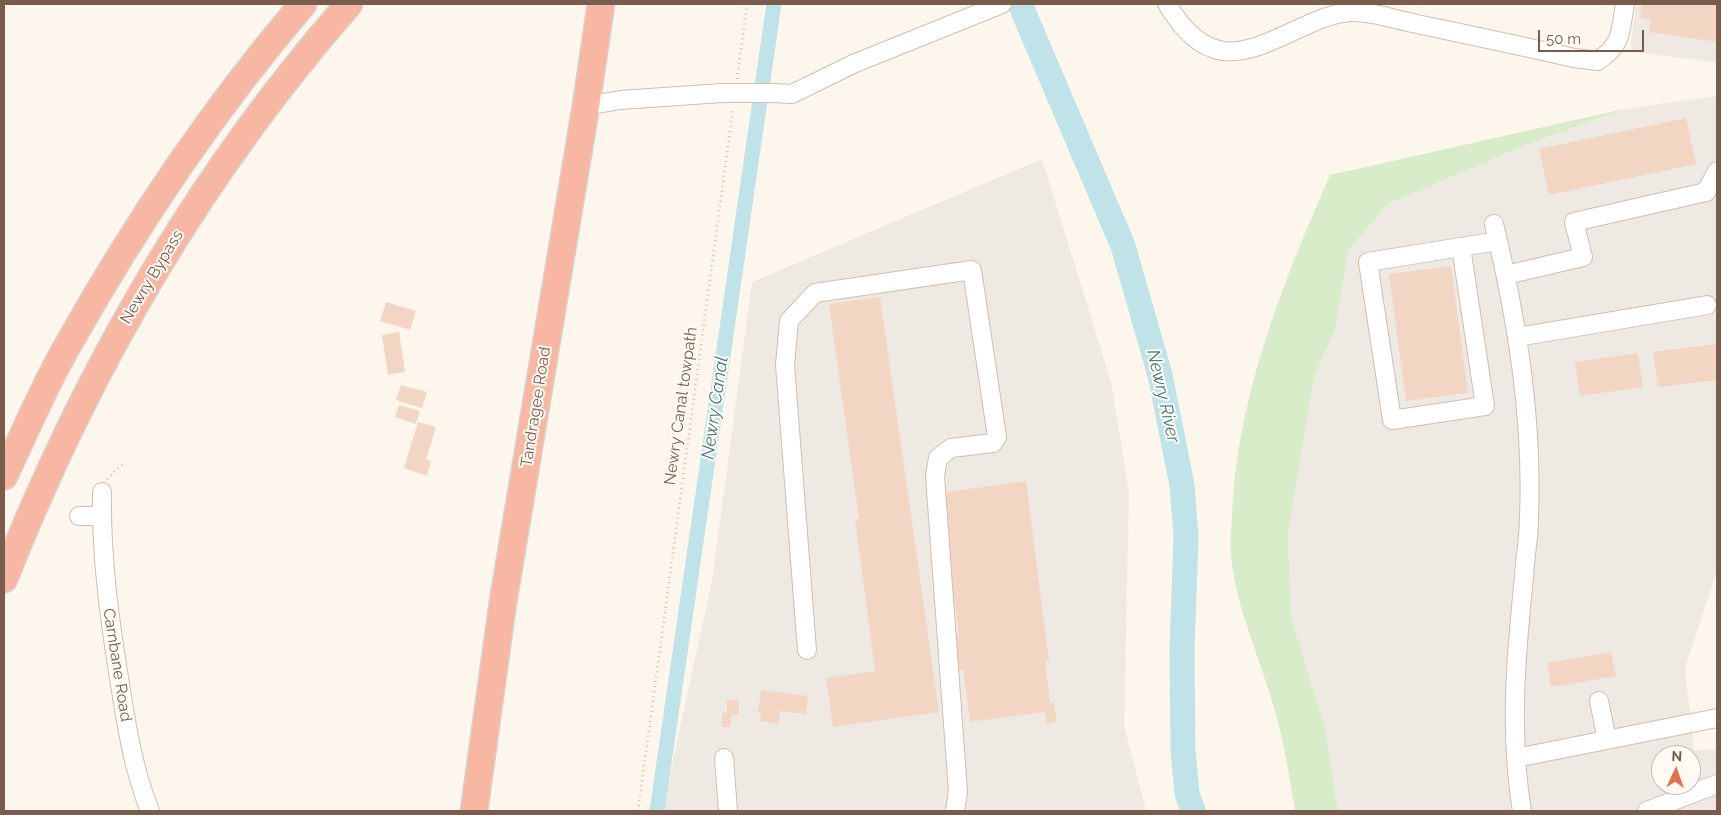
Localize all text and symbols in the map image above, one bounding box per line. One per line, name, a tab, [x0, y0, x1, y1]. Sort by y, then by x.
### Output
scale bar	[1541, 20, 1647, 52]
text: 50 m	[1546, 30, 1581, 48]
street label: Newry Bypass	[116, 227, 188, 327]
street label: Newry Canal towpath	[660, 326, 702, 486]
street label: Tandragee Road	[517, 345, 555, 469]
water label: Newry River	[1142, 347, 1184, 445]
water label: Newry Canal	[697, 355, 733, 461]
street label: Carnbane Road	[99, 607, 135, 723]
north arrow	[1651, 745, 1701, 795]
text: N	[1671, 748, 1682, 764]

